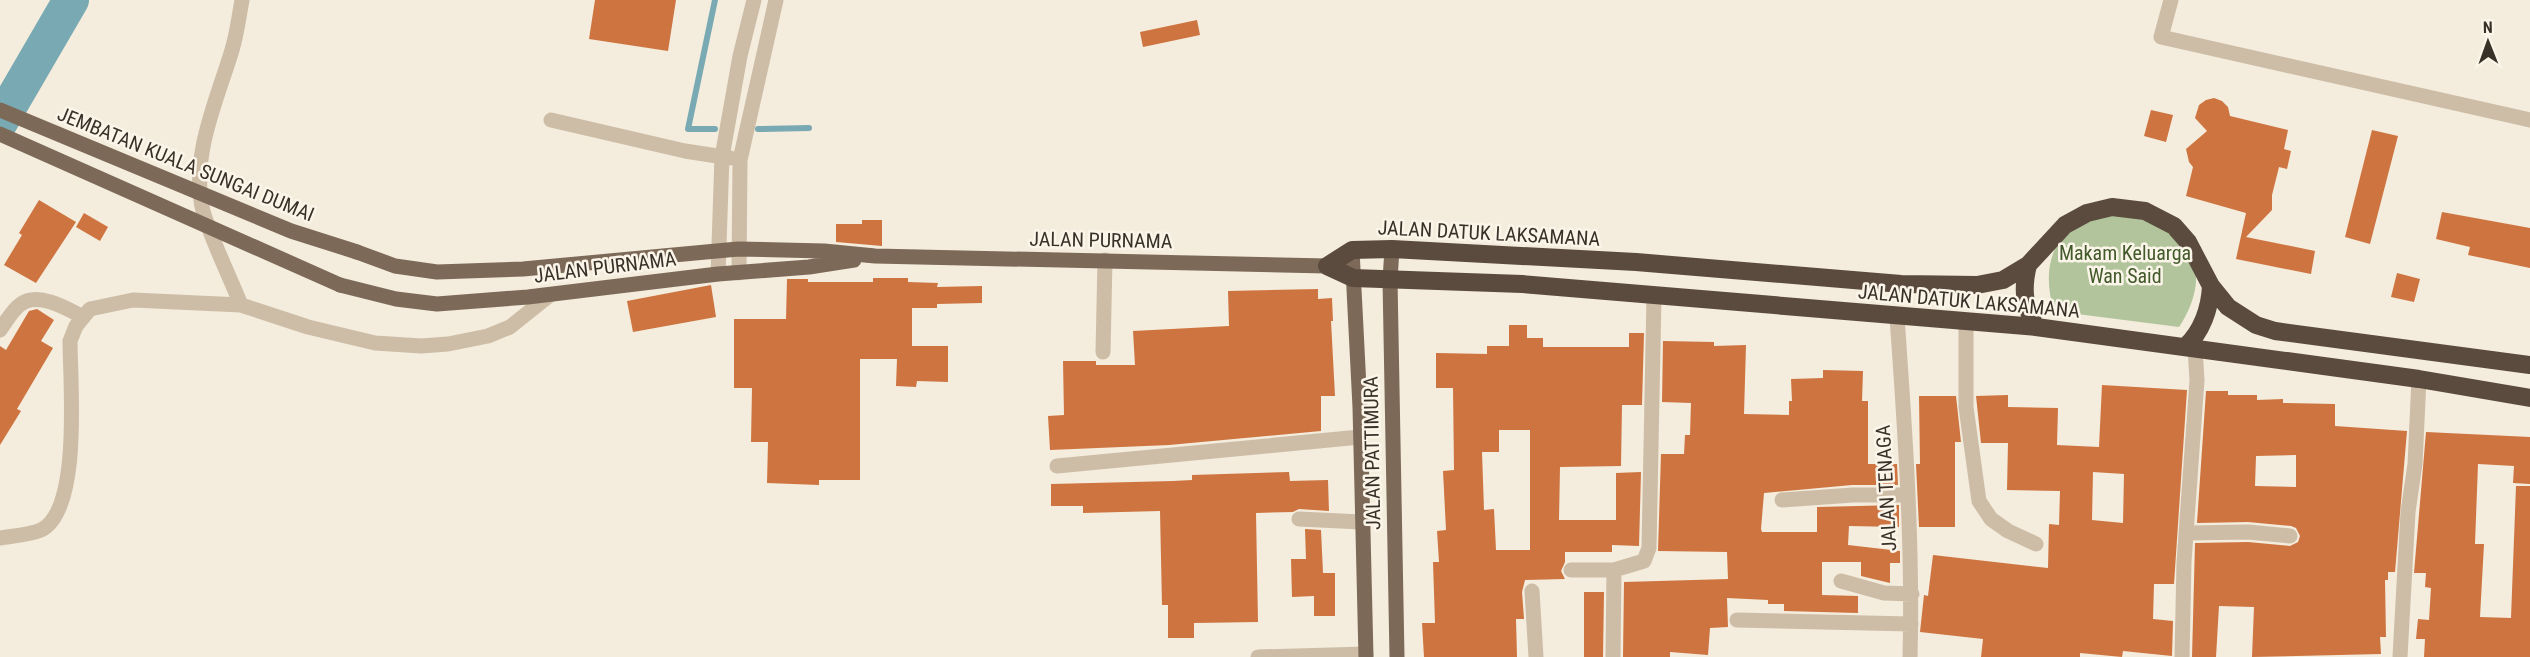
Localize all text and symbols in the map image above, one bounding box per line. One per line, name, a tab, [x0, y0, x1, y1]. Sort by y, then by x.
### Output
north arrow	[2458, 12, 2518, 72]
text: N	[2483, 18, 2493, 37]
street label: JEMBATAN KUALA SUNGAI DUMAI	[54, 101, 318, 227]
street label: JALAN DATUK LAKSAMANA	[1377, 215, 1601, 251]
street label: JALAN PURNAMA	[1029, 227, 1173, 253]
park label: Makam Keluarga Wan Said	[2059, 241, 2191, 288]
street label: JALAN PURNAMA	[533, 246, 678, 288]
street label: JALAN DATUK LAKSAMANA	[1857, 279, 2081, 323]
street label: JALAN PATTIMURA	[1359, 375, 1385, 530]
street label: JALAN TENAGA	[1871, 424, 1901, 552]

